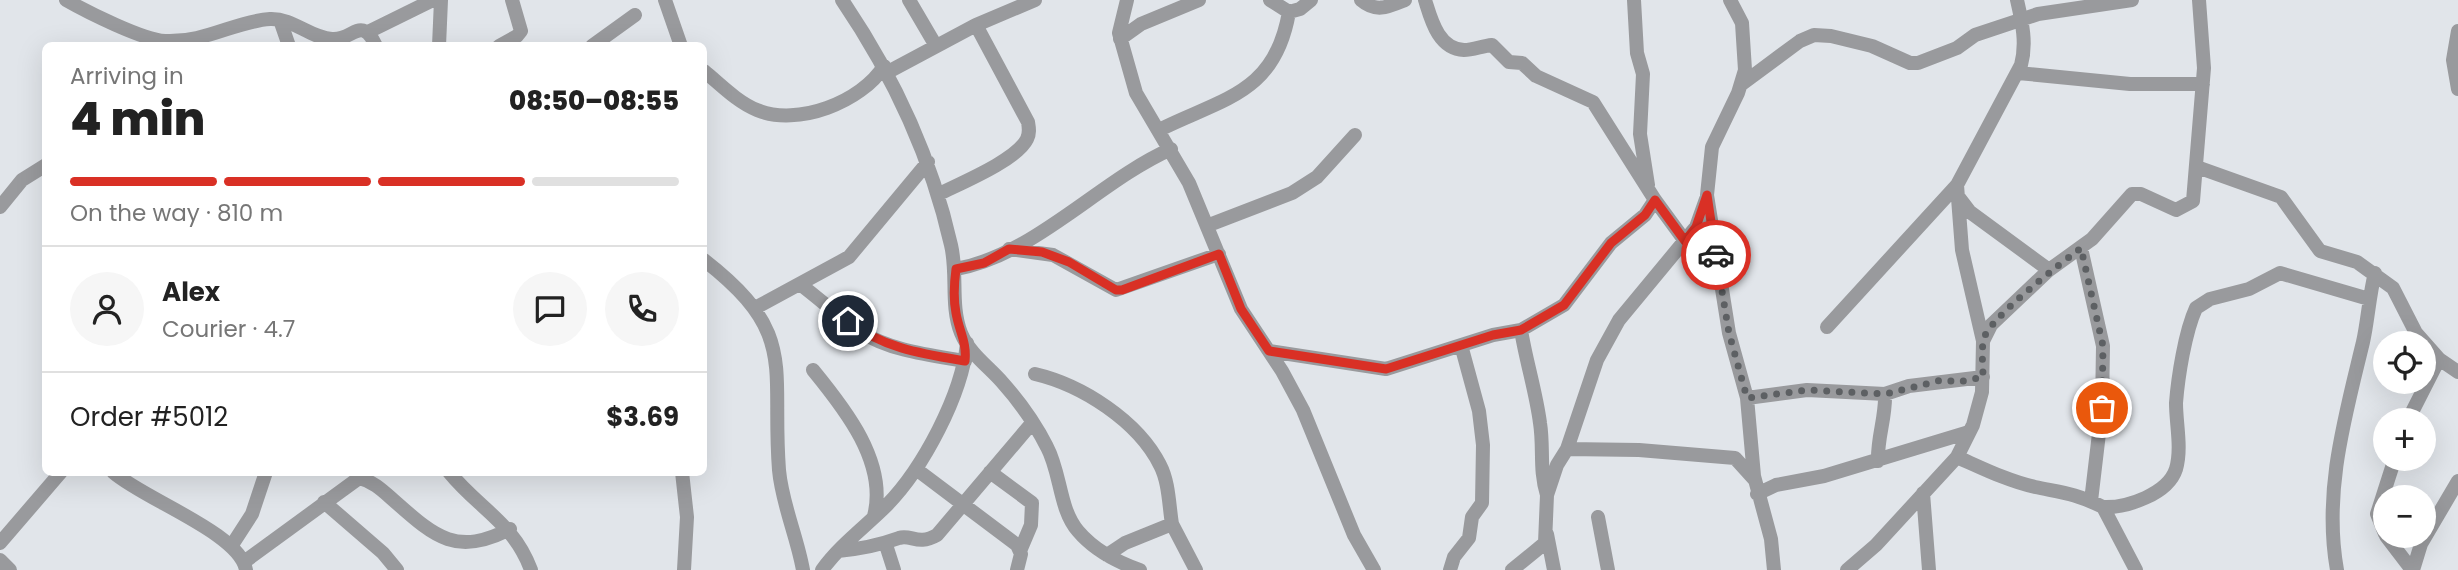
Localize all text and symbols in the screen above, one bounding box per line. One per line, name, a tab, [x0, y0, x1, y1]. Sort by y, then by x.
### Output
text: Arriving in	[70, 60, 184, 92]
text: 08:50–08:55	[509, 83, 679, 119]
text: 4 min	[70, 87, 205, 151]
text: On the way · 810 m	[70, 197, 283, 229]
courier	[1681, 220, 1751, 290]
icon: car	[1697, 236, 1735, 274]
button: person	[70, 272, 144, 346]
button: chat	[513, 272, 587, 346]
button: phone	[605, 272, 679, 346]
text: Alex	[162, 274, 220, 310]
pin	[818, 291, 878, 351]
icon: home	[829, 302, 867, 340]
text: Courier · 4.7	[162, 313, 295, 345]
map controls	[2373, 331, 2436, 548]
button: locate	[2373, 331, 2436, 394]
pin	[2072, 378, 2132, 438]
icon: bag	[2083, 389, 2121, 427]
text: Order #5012	[70, 399, 228, 435]
text: $3.69	[606, 399, 679, 435]
button: +	[2373, 408, 2436, 471]
button: −	[2373, 485, 2436, 548]

